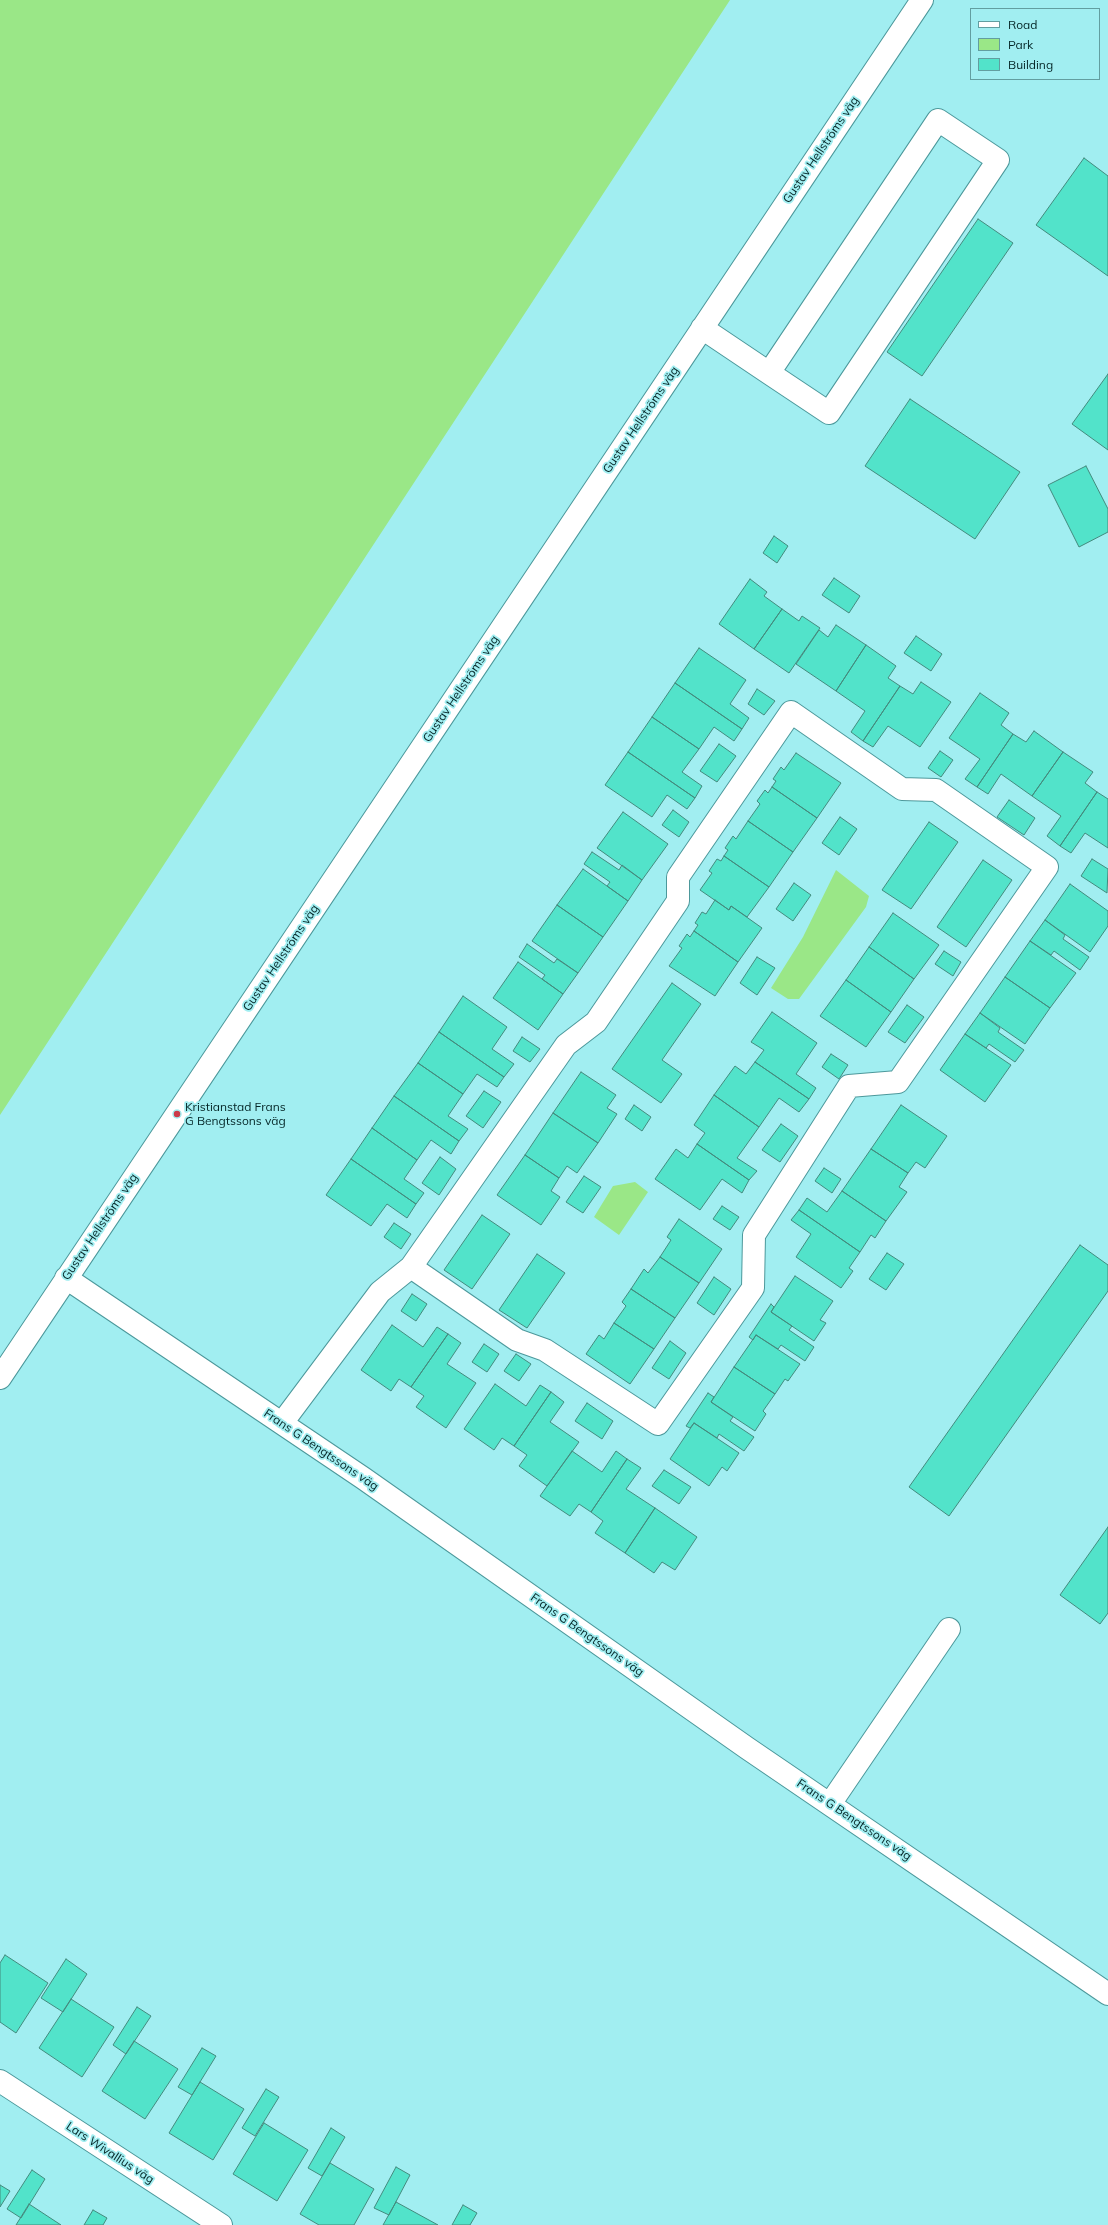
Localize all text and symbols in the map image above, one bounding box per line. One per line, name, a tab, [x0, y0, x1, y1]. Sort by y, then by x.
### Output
legend	[970, 8, 1100, 80]
text: Road	[1008, 17, 1037, 32]
text: Park	[1008, 37, 1033, 52]
text: Building	[1008, 57, 1053, 72]
street label: Gustav Hellströms väg	[780, 94, 862, 206]
street label: Gustav Hellströms väg	[600, 364, 682, 476]
street label: Gustav Hellströms väg	[420, 633, 502, 745]
street label: Gustav Hellströms väg	[240, 902, 322, 1014]
place label: Kristianstad Frans G Bengtssons väg	[185, 1100, 286, 1128]
marker: Kristianstad Frans G Bengtssons väg	[172, 1109, 182, 1119]
street label: Gustav Hellströms väg	[59, 1171, 141, 1283]
street label: Frans G Bengtssons väg	[261, 1406, 381, 1494]
street label: Frans G Bengtssons väg	[528, 1590, 646, 1680]
street label: Frans G Bengtssons väg	[794, 1776, 914, 1864]
street label: Lars Wivallius väg	[63, 2119, 157, 2187]

